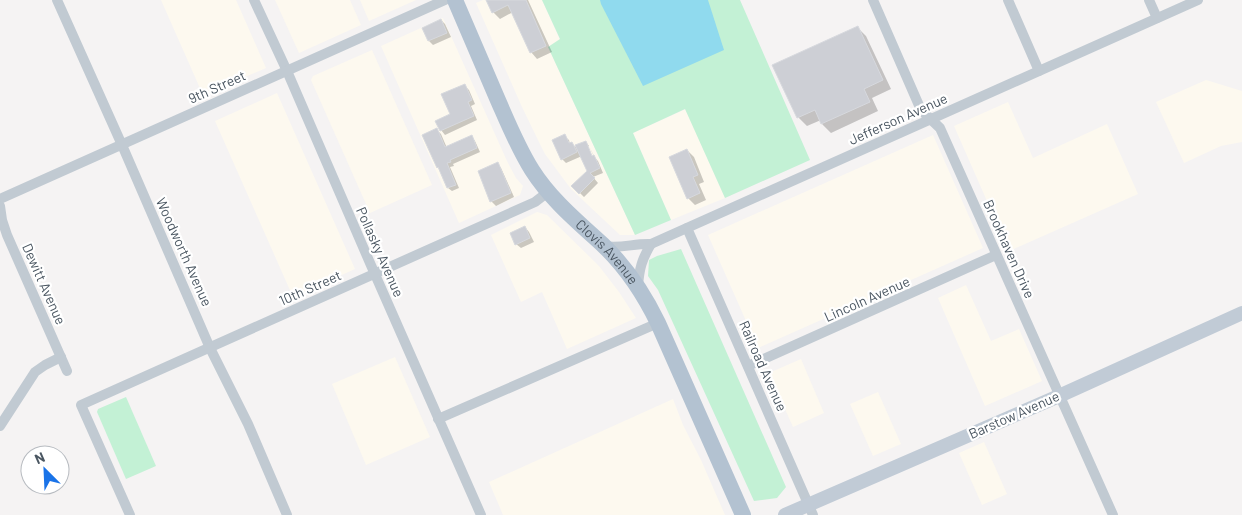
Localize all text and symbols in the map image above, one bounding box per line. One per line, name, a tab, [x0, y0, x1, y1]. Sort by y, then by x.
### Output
street label: 9th Street	[185, 66, 248, 107]
street label: Jefferson Avenue	[846, 89, 950, 148]
street label: Woodworth Avenue	[153, 195, 216, 309]
street label: Brookhaven Drive	[980, 197, 1039, 301]
street label: Pollasky Avenue	[353, 204, 408, 299]
street label: Clovis Avenue	[572, 216, 642, 287]
street label: Dewitt Avenue	[19, 241, 70, 327]
street label: 10th Street	[276, 266, 344, 309]
street label: Lincoln Avenue	[821, 272, 912, 325]
street label: Railroad Avenue	[736, 318, 791, 414]
street label: Barstow Avenue	[966, 387, 1062, 442]
north arrow	[20, 445, 70, 495]
text: N	[32, 448, 47, 467]

